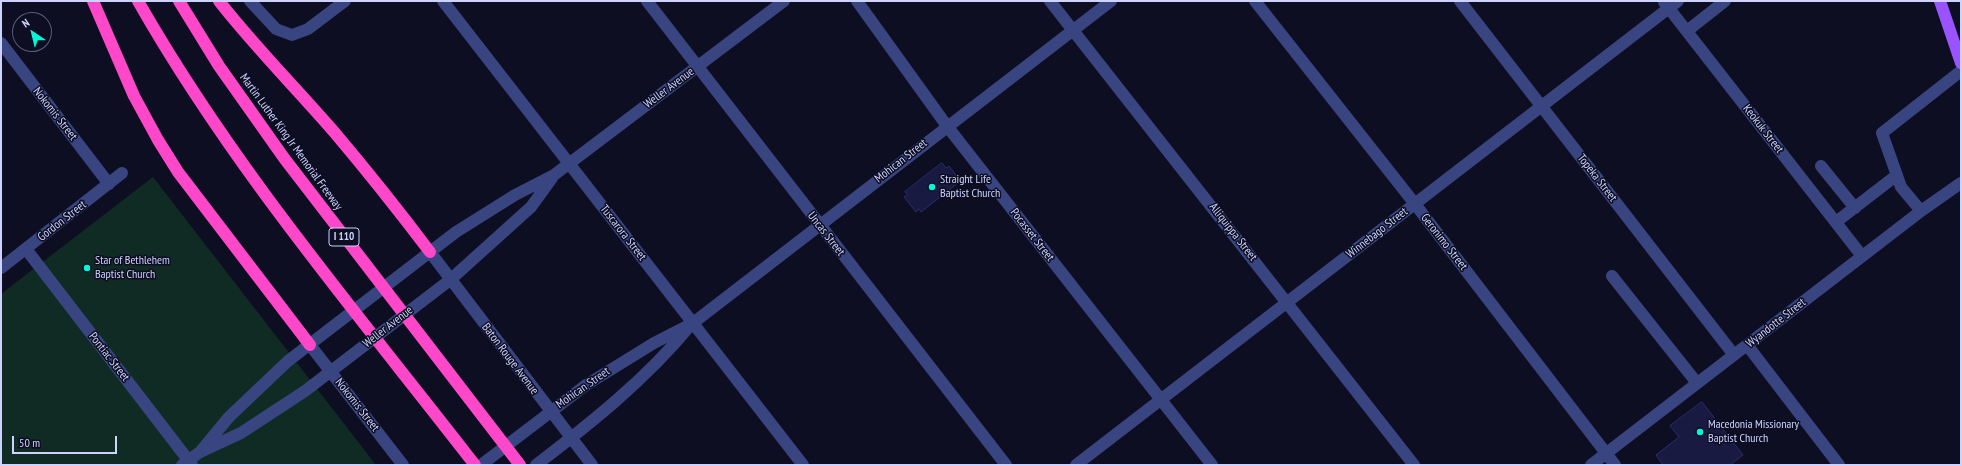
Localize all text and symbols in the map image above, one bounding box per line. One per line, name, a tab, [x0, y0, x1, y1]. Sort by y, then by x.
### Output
north arrow	[12, 12, 52, 52]
text: N	[19, 16, 32, 30]
street label: Weller Avenue	[641, 64, 697, 112]
street label: Martin Luther King Jr Memorial Freeway	[237, 71, 345, 213]
street label: Nokomis Street	[30, 85, 80, 143]
street label: Keokuk Street	[1740, 102, 1786, 156]
street label: Mohican Street	[872, 136, 930, 186]
street label: Topeka Street	[1574, 151, 1620, 205]
place label: Straight Life Baptist Church	[940, 173, 1000, 201]
marker: Straight Life Baptist Church	[927, 182, 937, 192]
street label: Gordon Street	[35, 198, 89, 244]
street label: Alliquippa Street	[1206, 200, 1260, 264]
street label: Tuscarora Street	[597, 202, 649, 264]
street label: Winnebago Street	[1343, 205, 1411, 261]
street label: Pocasset Street	[1007, 206, 1057, 264]
street label: Uncas Street	[804, 209, 848, 259]
street label: Geronimo Street	[1418, 211, 1470, 273]
road number: I 110	[329, 228, 359, 246]
place label: Star of Bethlehem Baptist Church	[95, 254, 170, 282]
marker: Star of Bethlehem Baptist Church	[82, 263, 92, 273]
street label: Wyandotte Street	[1743, 295, 1809, 351]
street label: Weller Avenue	[360, 303, 416, 351]
street label: Baton Rouge Avenue	[479, 321, 541, 397]
street label: Pontiac Street	[86, 330, 132, 384]
street label: Mohican Street	[553, 364, 613, 412]
street label: Nokomis Street	[332, 376, 382, 434]
place label: Macedonia Missionary Baptist Church	[1708, 418, 1799, 446]
marker: Macedonia Missionary Baptist Church	[1695, 427, 1705, 437]
scale bar	[14, 428, 119, 454]
text: 50 m	[19, 435, 40, 450]

